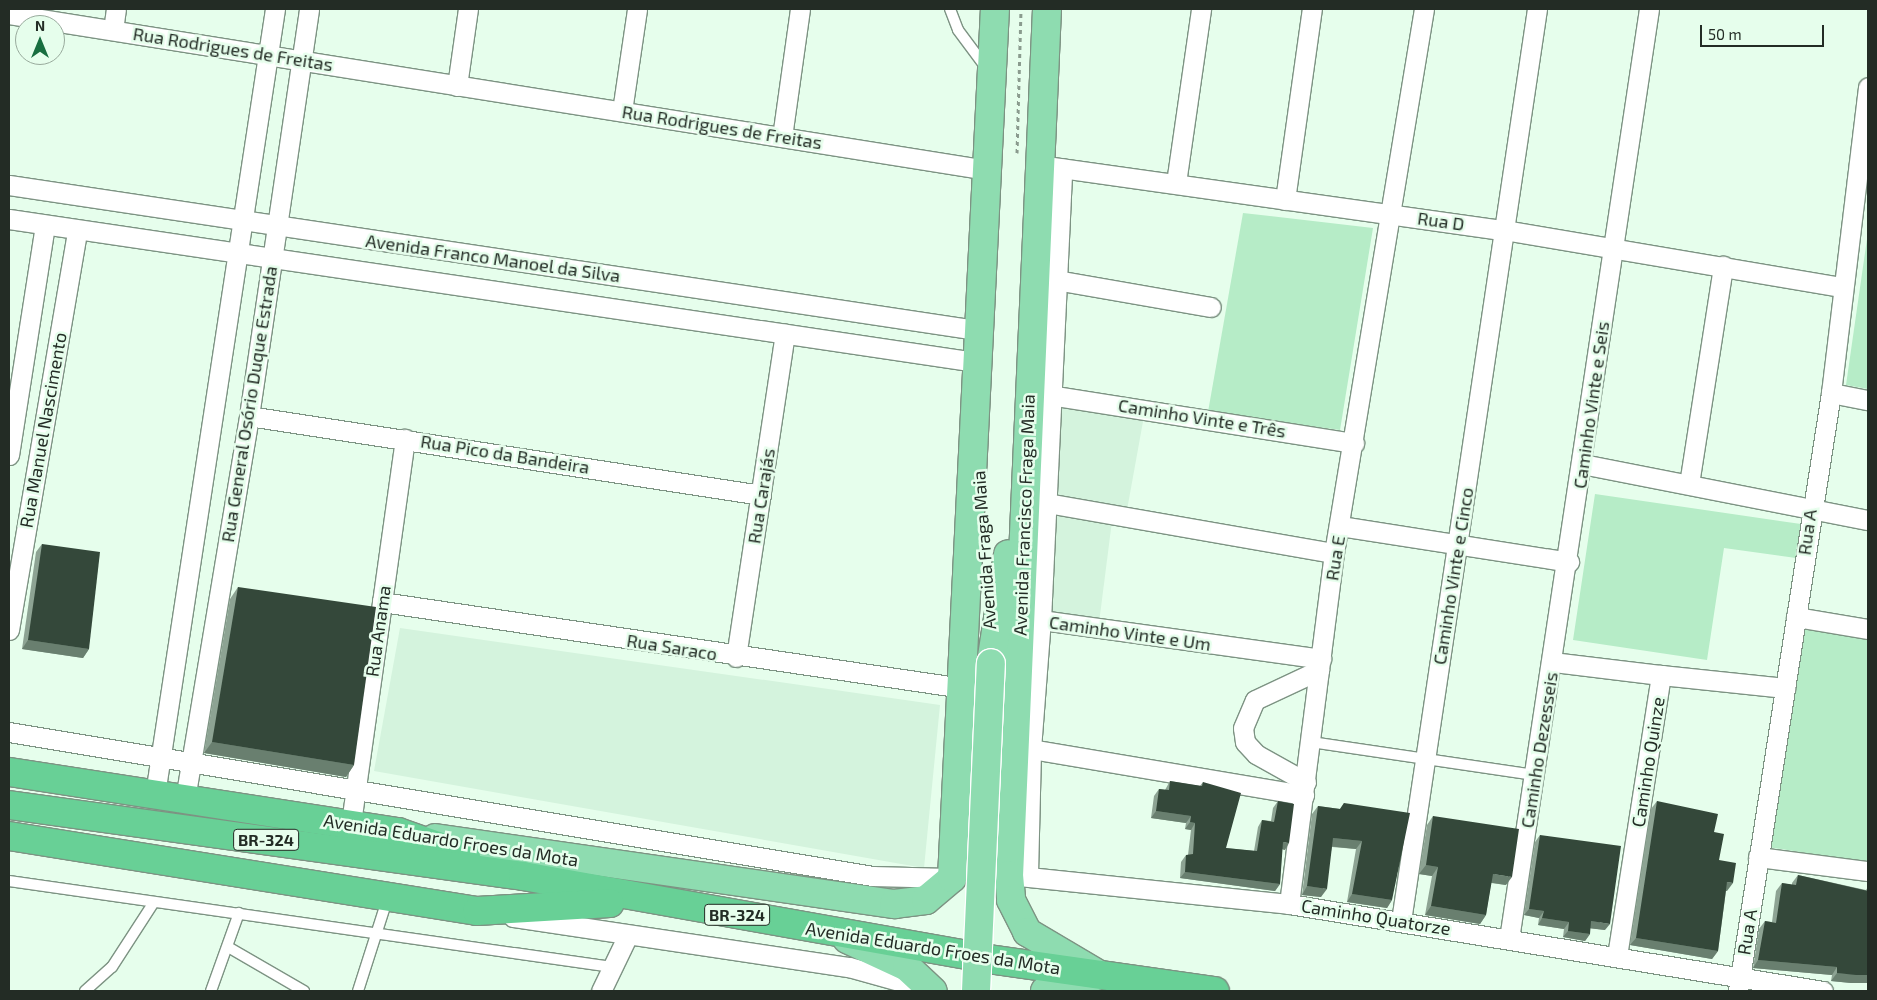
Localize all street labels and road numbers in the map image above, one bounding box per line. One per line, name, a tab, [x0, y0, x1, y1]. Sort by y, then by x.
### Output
street label: Rua Rodrigues de Freitas	[132, 23, 334, 75]
street label: Rua Rodrigues de Freitas	[621, 101, 823, 153]
street label: Rua D	[1416, 207, 1466, 235]
street label: Avenida Franco Manoel da Silva	[364, 229, 622, 287]
street label: Rua General Osório Duque Estrada	[216, 264, 282, 544]
street label: Caminho Vinte e Seis	[1569, 320, 1613, 490]
street label: Rua Manuel Nascimento	[15, 330, 71, 530]
street label: Avenida Francisco Fraga Maia	[1009, 394, 1039, 636]
street label: Caminho Vinte e Três	[1116, 394, 1288, 442]
street label: Rua Pico da Bandeira	[419, 430, 591, 478]
street label: Rua Carajás	[743, 447, 779, 545]
street label: Avenida Fraga Maia	[968, 470, 1000, 630]
street label: Caminho Vinte e Cinco	[1428, 486, 1478, 666]
street label: Rua A	[1793, 507, 1821, 557]
street label: Rua E	[1321, 534, 1349, 582]
street label: Rua Anama	[361, 584, 395, 678]
street label: Caminho Vinte e Um	[1048, 611, 1212, 655]
street label: Rua Saraco	[625, 629, 719, 665]
street label: Caminho Dezesseis	[1516, 671, 1562, 829]
street label: Caminho Quinze	[1627, 695, 1669, 829]
street label: Avenida Eduardo Froes da Mota	[322, 809, 580, 871]
road number: BR-324	[232, 826, 300, 854]
street label: Caminho Quatorze	[1300, 895, 1452, 939]
road number: BR-324	[703, 902, 771, 928]
street label: Rua A	[1733, 907, 1761, 957]
street label: Avenida Eduardo Froes da Mota	[804, 917, 1062, 979]

